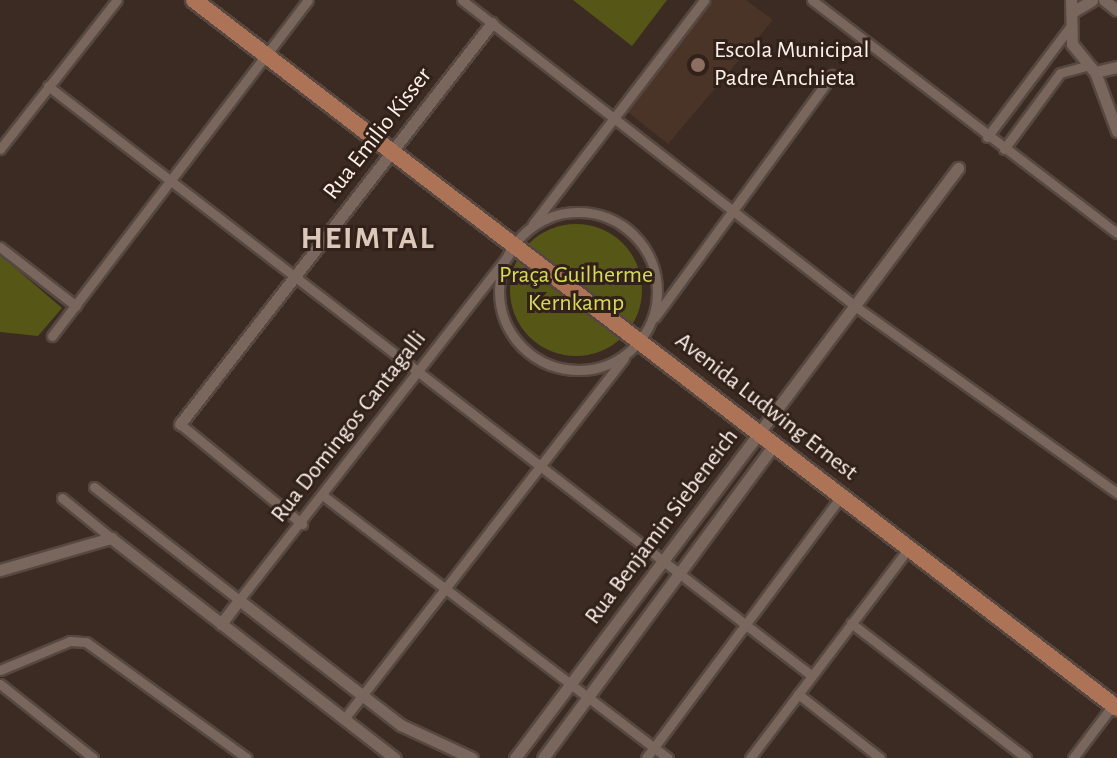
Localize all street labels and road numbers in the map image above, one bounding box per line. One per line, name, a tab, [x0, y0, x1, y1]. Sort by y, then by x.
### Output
street label: Rua Emilio Kisser	[318, 62, 438, 206]
street label: Rua Domingos Cantagalli	[265, 325, 433, 529]
street label: Avenida Ludwing Ernest	[669, 327, 863, 487]
street label: Rua Benjamin Siebeneich	[579, 424, 745, 630]

